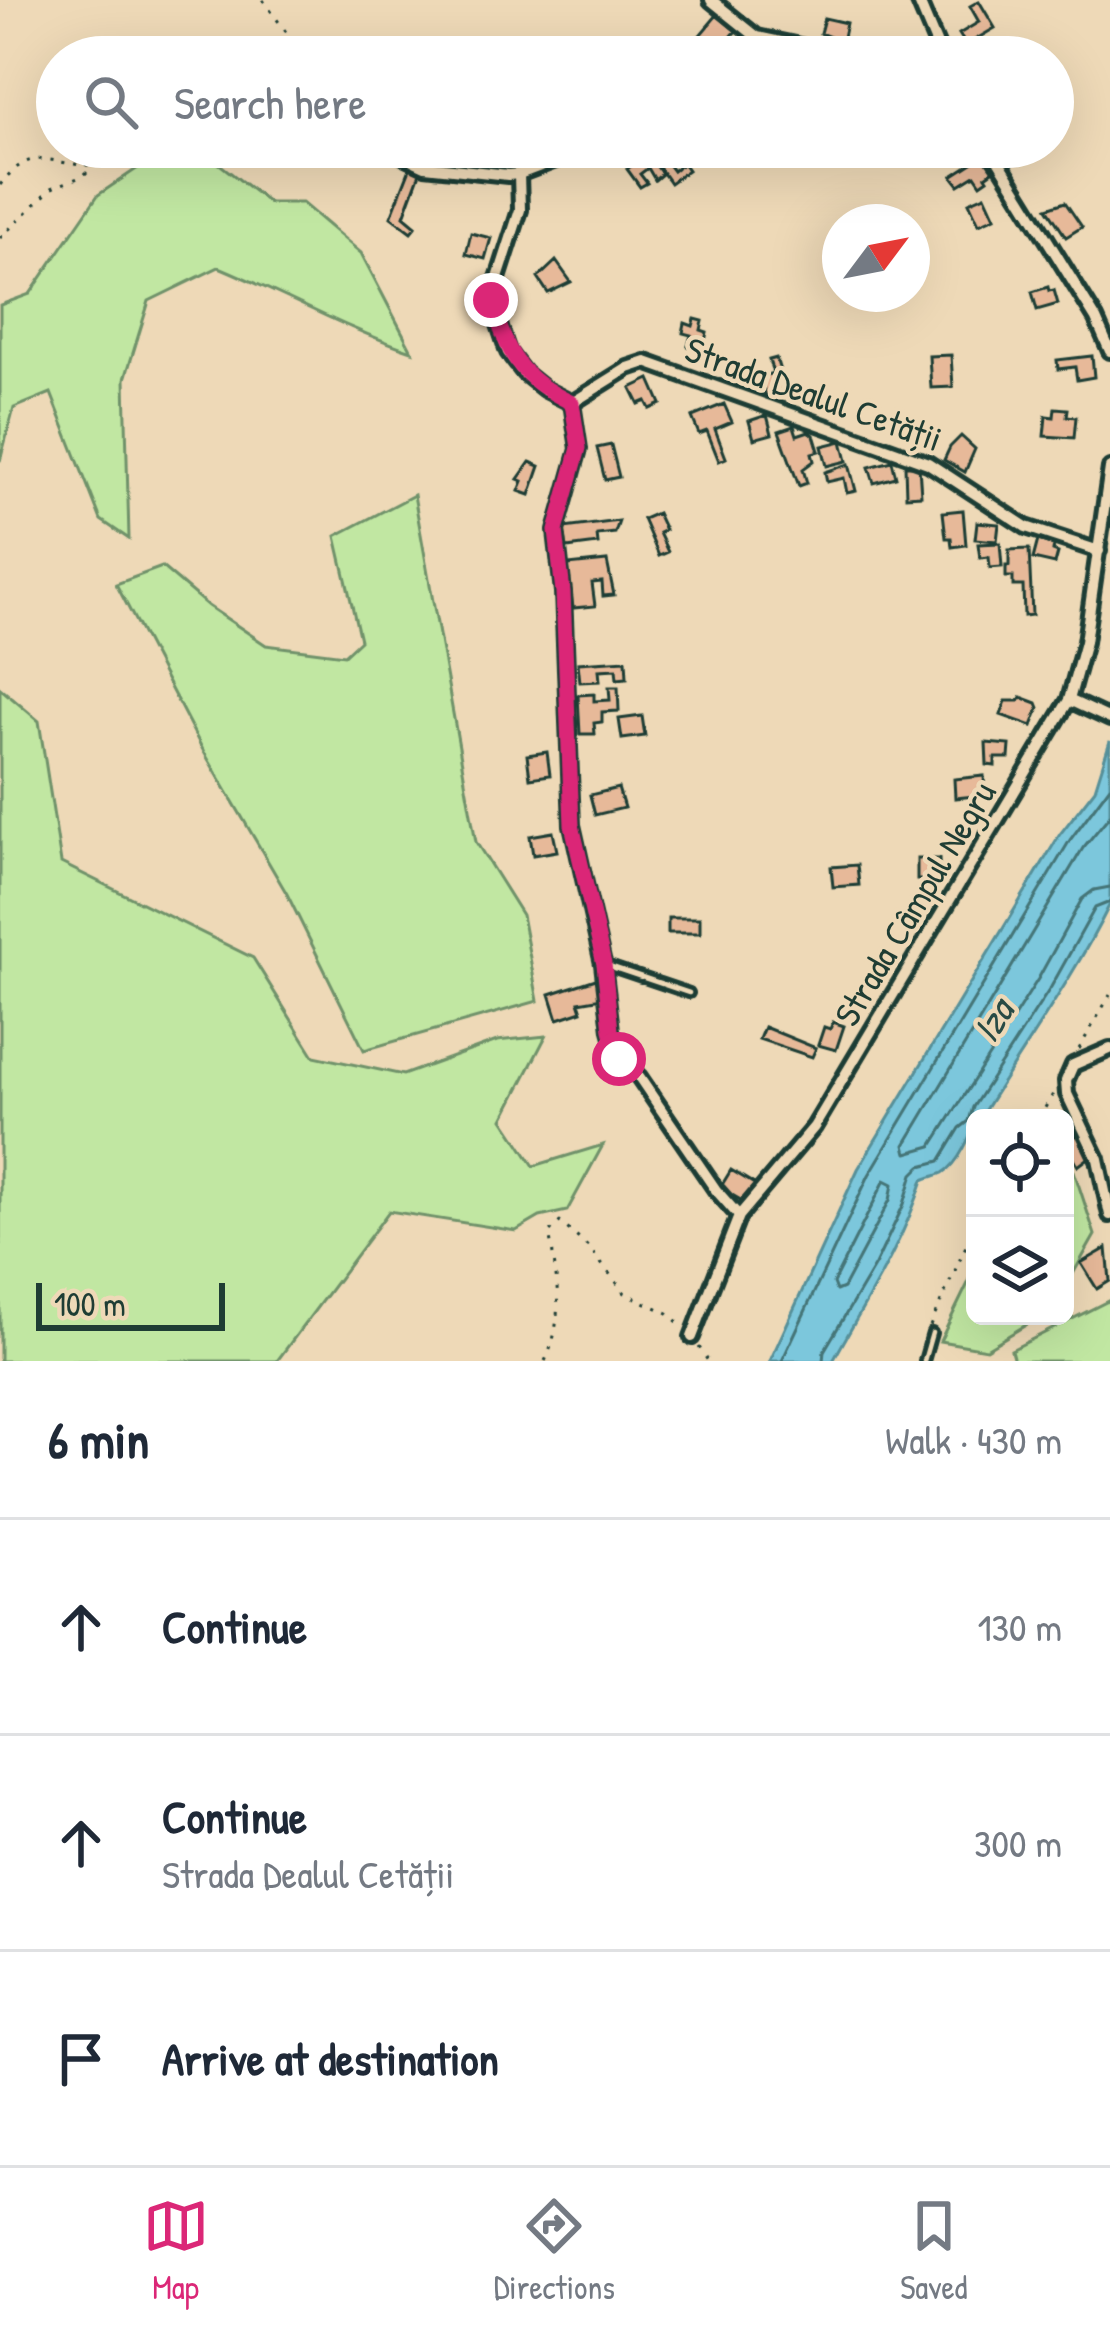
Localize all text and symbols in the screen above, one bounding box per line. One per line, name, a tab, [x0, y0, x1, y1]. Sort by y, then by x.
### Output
search box	[36, 36, 1074, 168]
icon: search	[78, 69, 144, 135]
text: Search here	[174, 72, 366, 133]
north arrow	[822, 204, 930, 312]
route end	[464, 273, 518, 327]
street label: Strada Dealul Cetății	[679, 324, 949, 462]
street label: Strada Câmpul Negru	[822, 772, 1006, 1034]
water label: Iza	[959, 986, 1027, 1051]
route start	[592, 1032, 646, 1086]
map controls	[966, 1109, 1074, 1325]
button: locate	[966, 1109, 1074, 1217]
button: layers	[966, 1217, 1074, 1325]
scale bar	[36, 1277, 225, 1330]
text: 100 m	[54, 1282, 126, 1326]
text: 6 min	[48, 1405, 149, 1474]
text: Walk · 430 m	[885, 1413, 1062, 1466]
icon: ahead	[48, 1594, 114, 1660]
text: Continue	[162, 1596, 307, 1657]
text: 130 m	[977, 1600, 1062, 1653]
text: Continue	[162, 1786, 307, 1847]
icon: ahead	[48, 1810, 114, 1876]
text: 300 m	[974, 1816, 1062, 1869]
text: Strada Dealul Cetății	[162, 1847, 454, 1900]
icon: arrive	[48, 2026, 114, 2092]
text: Arrive at destination	[162, 2028, 499, 2089]
tab: Map	[143, 2193, 209, 2309]
tab: Directions	[494, 2193, 615, 2309]
tab: Saved	[900, 2193, 967, 2309]

